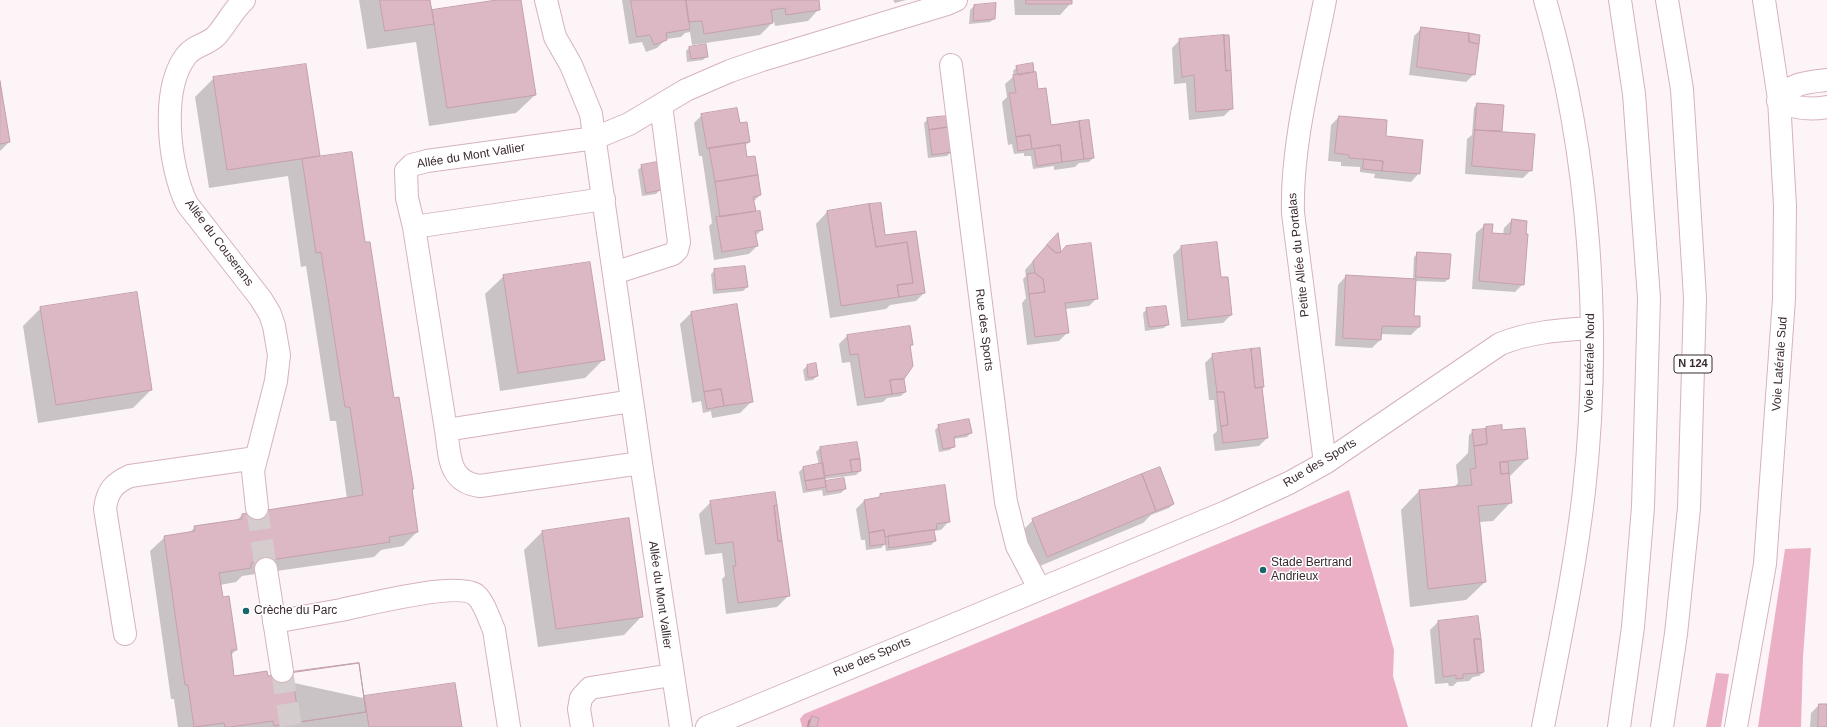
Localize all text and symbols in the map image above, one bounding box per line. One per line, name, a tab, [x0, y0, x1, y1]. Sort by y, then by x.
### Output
street label: Allée du Mont Vallier	[416, 140, 526, 172]
street label: Petite Allée du Portalas	[1285, 192, 1313, 318]
street label: Allée du Couserans	[182, 197, 256, 289]
street label: Rue des Sports	[972, 288, 996, 372]
street label: Voie Latérale Nord	[1582, 313, 1598, 413]
street label: Voie Latérale Sud	[1770, 316, 1790, 412]
road number: N 124	[1674, 355, 1712, 373]
street label: Rue des Sports	[1281, 436, 1359, 490]
street label: Allée du Mont Vallier	[645, 540, 675, 650]
place label: Stade Bertrand Andrieux	[1271, 556, 1352, 584]
marker: Stade Bertrand Andrieux	[1258, 565, 1268, 575]
place label: Crèche du Parc	[254, 604, 337, 618]
marker: Crèche du Parc	[241, 606, 251, 616]
street label: Rue des Sports	[831, 634, 913, 680]

